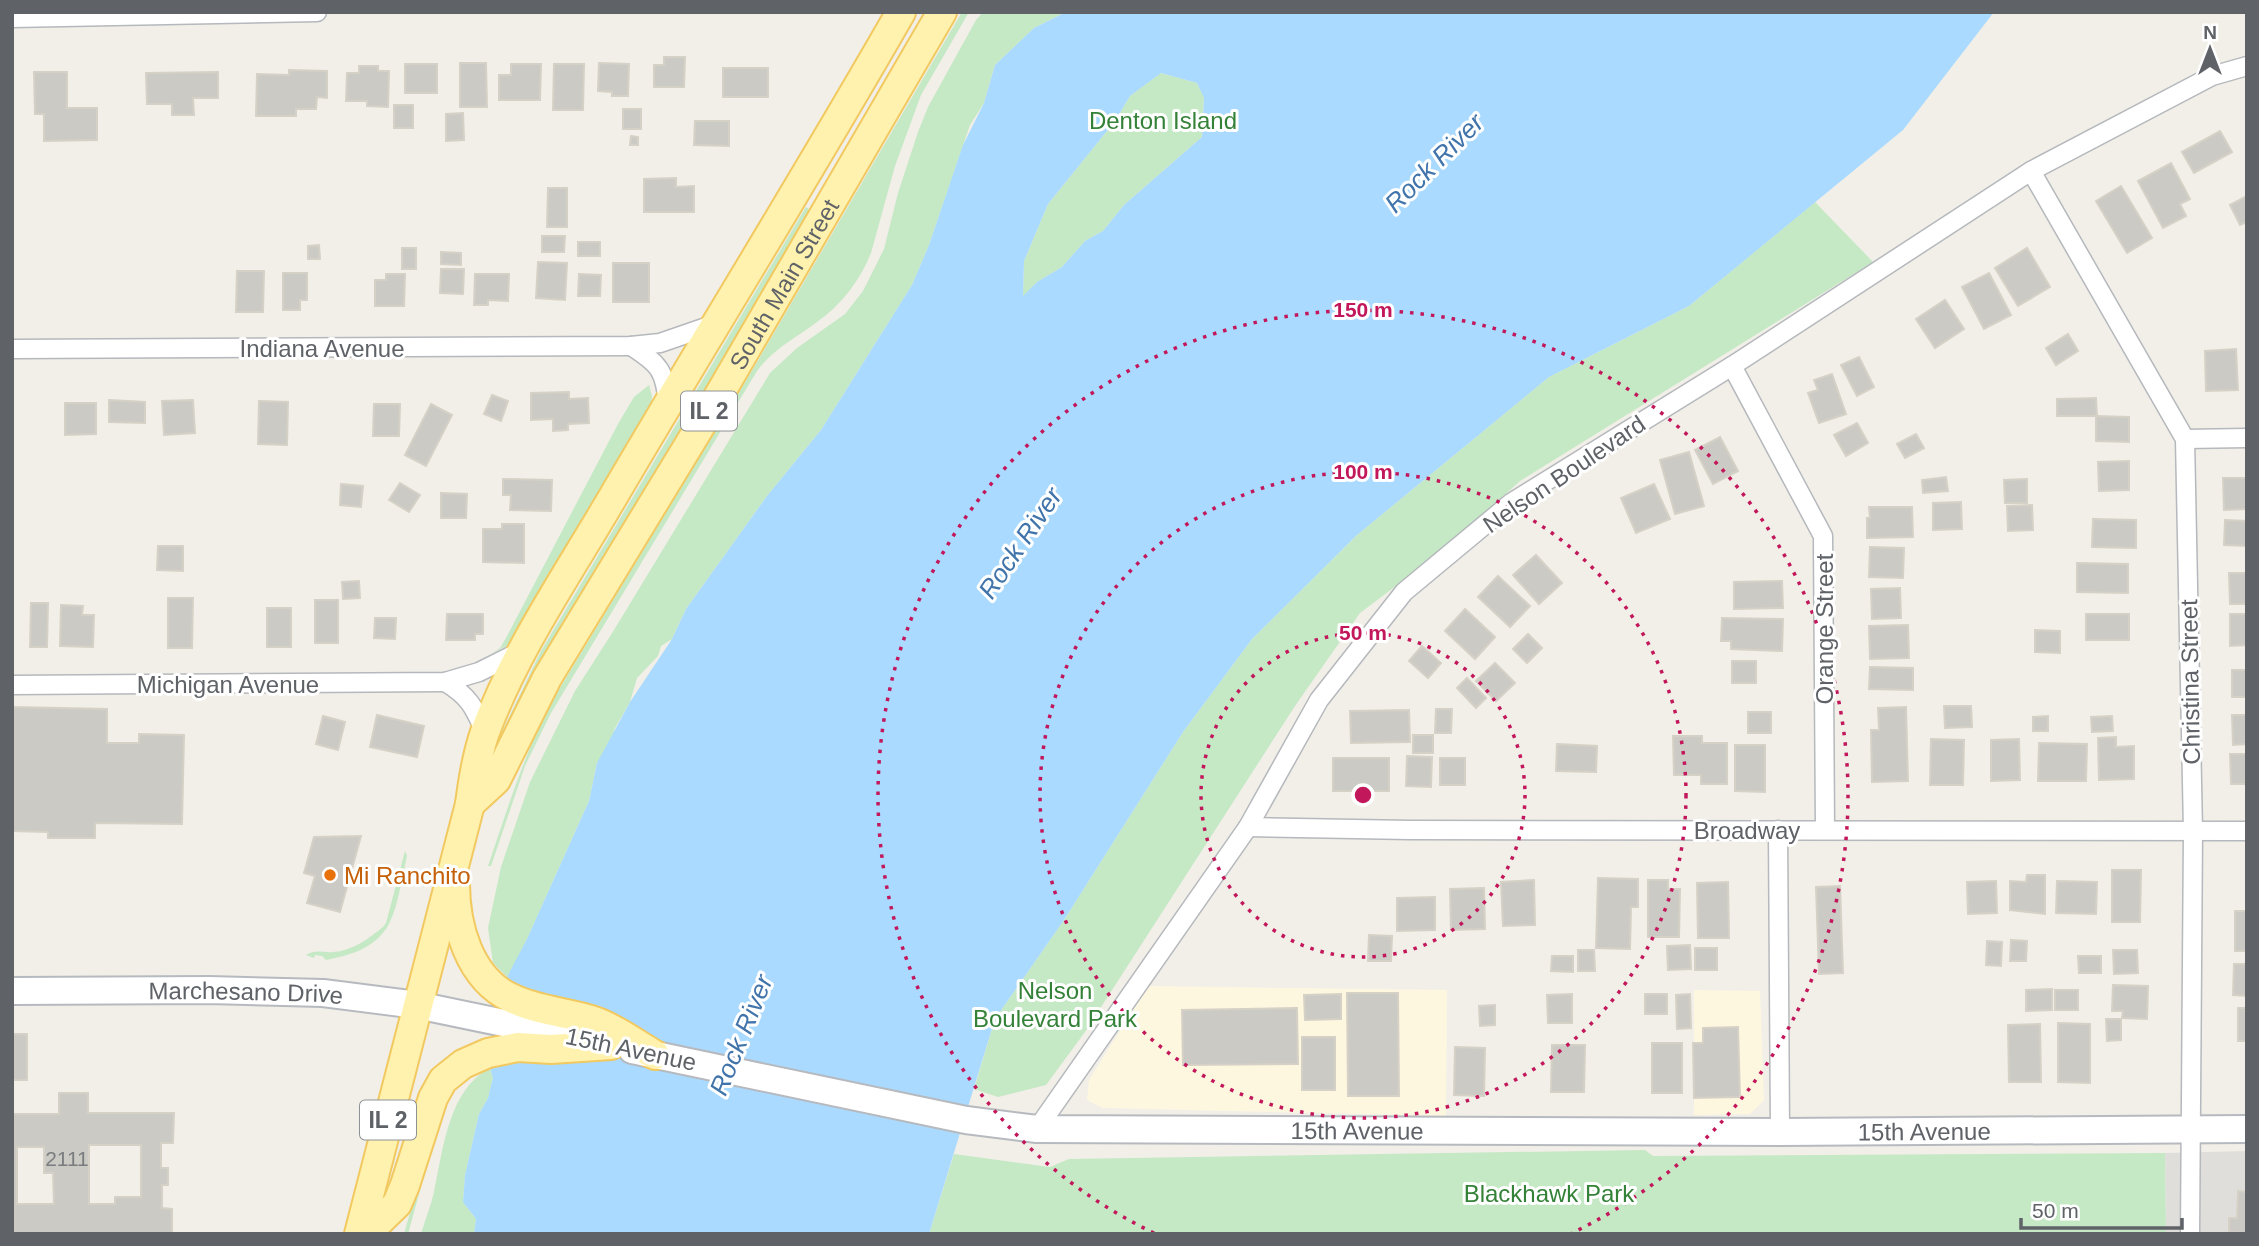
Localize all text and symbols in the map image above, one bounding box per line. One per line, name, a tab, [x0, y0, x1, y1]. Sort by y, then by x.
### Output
north arrow	[2175, 14, 2245, 84]
text: N	[2203, 22, 2217, 43]
park label: Denton Island	[1089, 107, 1237, 134]
water label: Rock River	[1378, 107, 1490, 219]
street label: South Main Street	[724, 194, 844, 374]
text: 150 m	[1333, 298, 1393, 321]
street label: Indiana Avenue	[239, 335, 405, 362]
road number: IL 2	[681, 392, 737, 430]
street label: Nelson Boulevard	[1478, 410, 1650, 538]
text: 100 m	[1333, 460, 1393, 483]
water label: Rock River	[972, 481, 1069, 604]
street label: Orange Street	[1811, 553, 1838, 704]
street label: Christina Street	[2175, 599, 2205, 765]
text: 50 m	[1339, 621, 1387, 644]
street label: Michigan Avenue	[137, 671, 319, 698]
centre of rings	[1351, 783, 1375, 807]
street label: Broadway	[1694, 817, 1800, 844]
place label: Mi Ranchito	[344, 862, 471, 889]
marker: Mi Ranchito	[322, 867, 338, 883]
water label: Rock River	[703, 969, 779, 1100]
street label: Marchesano Drive	[148, 976, 345, 1009]
park label: Nelson Boulevard Park	[973, 977, 1138, 1032]
street label: 15th Avenue	[563, 1022, 699, 1076]
road number: IL 2	[360, 1100, 416, 1140]
street label: 15th Avenue	[1291, 1117, 1424, 1144]
street label: 15th Avenue	[1858, 1117, 1991, 1145]
house number: 2111	[45, 1147, 89, 1170]
park label: Blackhawk Park	[1464, 1180, 1635, 1207]
scale bar	[2021, 1186, 2182, 1230]
text: 50 m	[2032, 1199, 2079, 1222]

